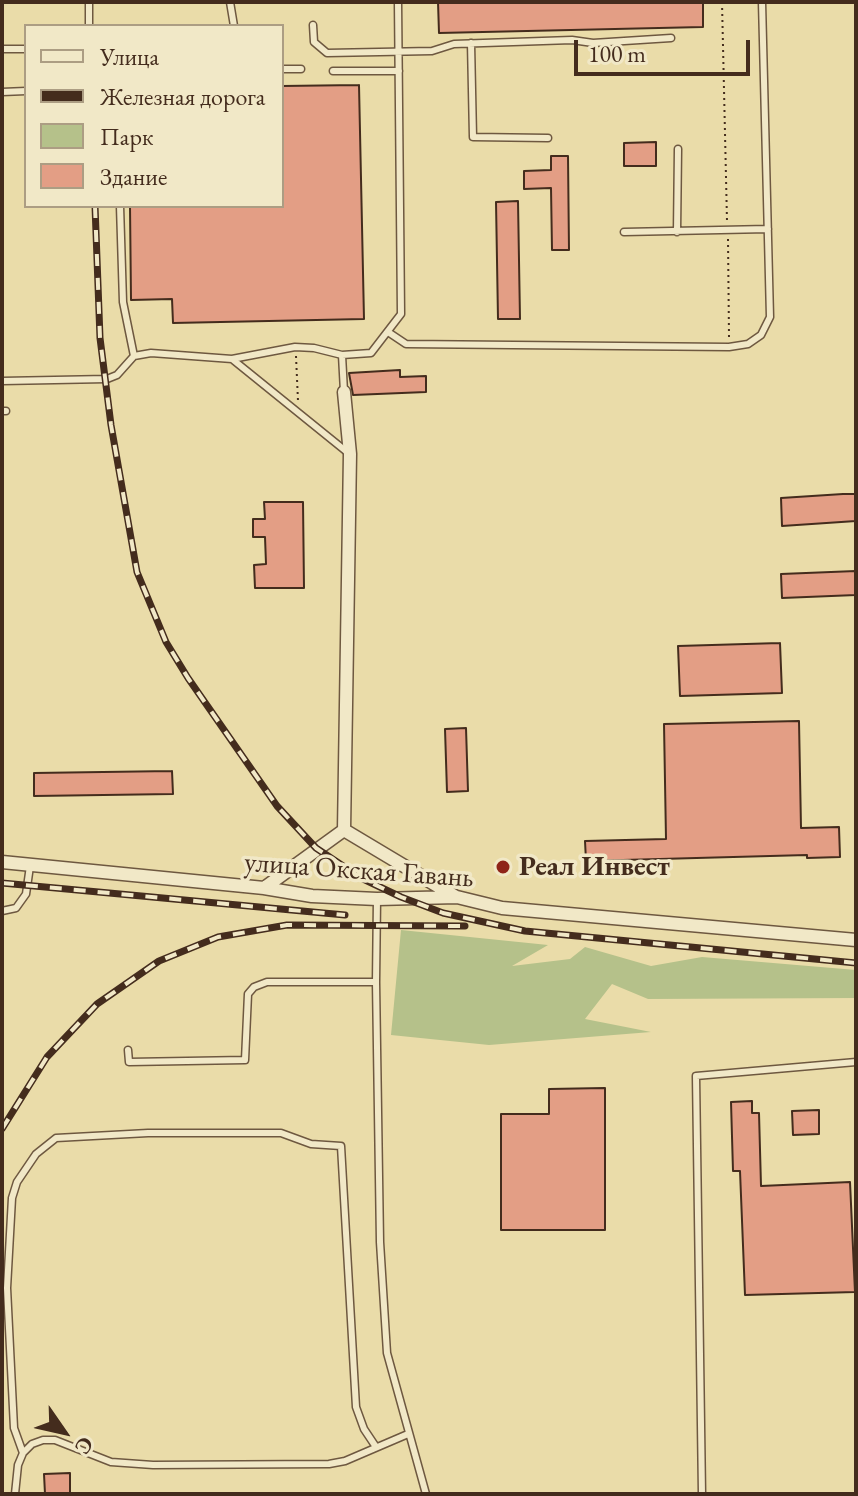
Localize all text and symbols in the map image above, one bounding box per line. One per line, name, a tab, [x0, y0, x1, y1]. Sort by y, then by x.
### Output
legend	[24, 24, 284, 208]
scale bar	[578, 24, 754, 74]
text: 100 m	[588, 38, 646, 69]
text: Улица	[100, 41, 159, 72]
text: Железная дорога	[100, 81, 265, 112]
text: Парк	[100, 121, 153, 152]
text: Здание	[100, 161, 167, 192]
street label: улица Окская Гавань	[243, 846, 475, 896]
place label: Реал Инвест	[519, 850, 670, 884]
marker: Реал Инвест	[494, 858, 512, 876]
north arrow	[24, 1392, 104, 1472]
text: С	[68, 1431, 101, 1460]

